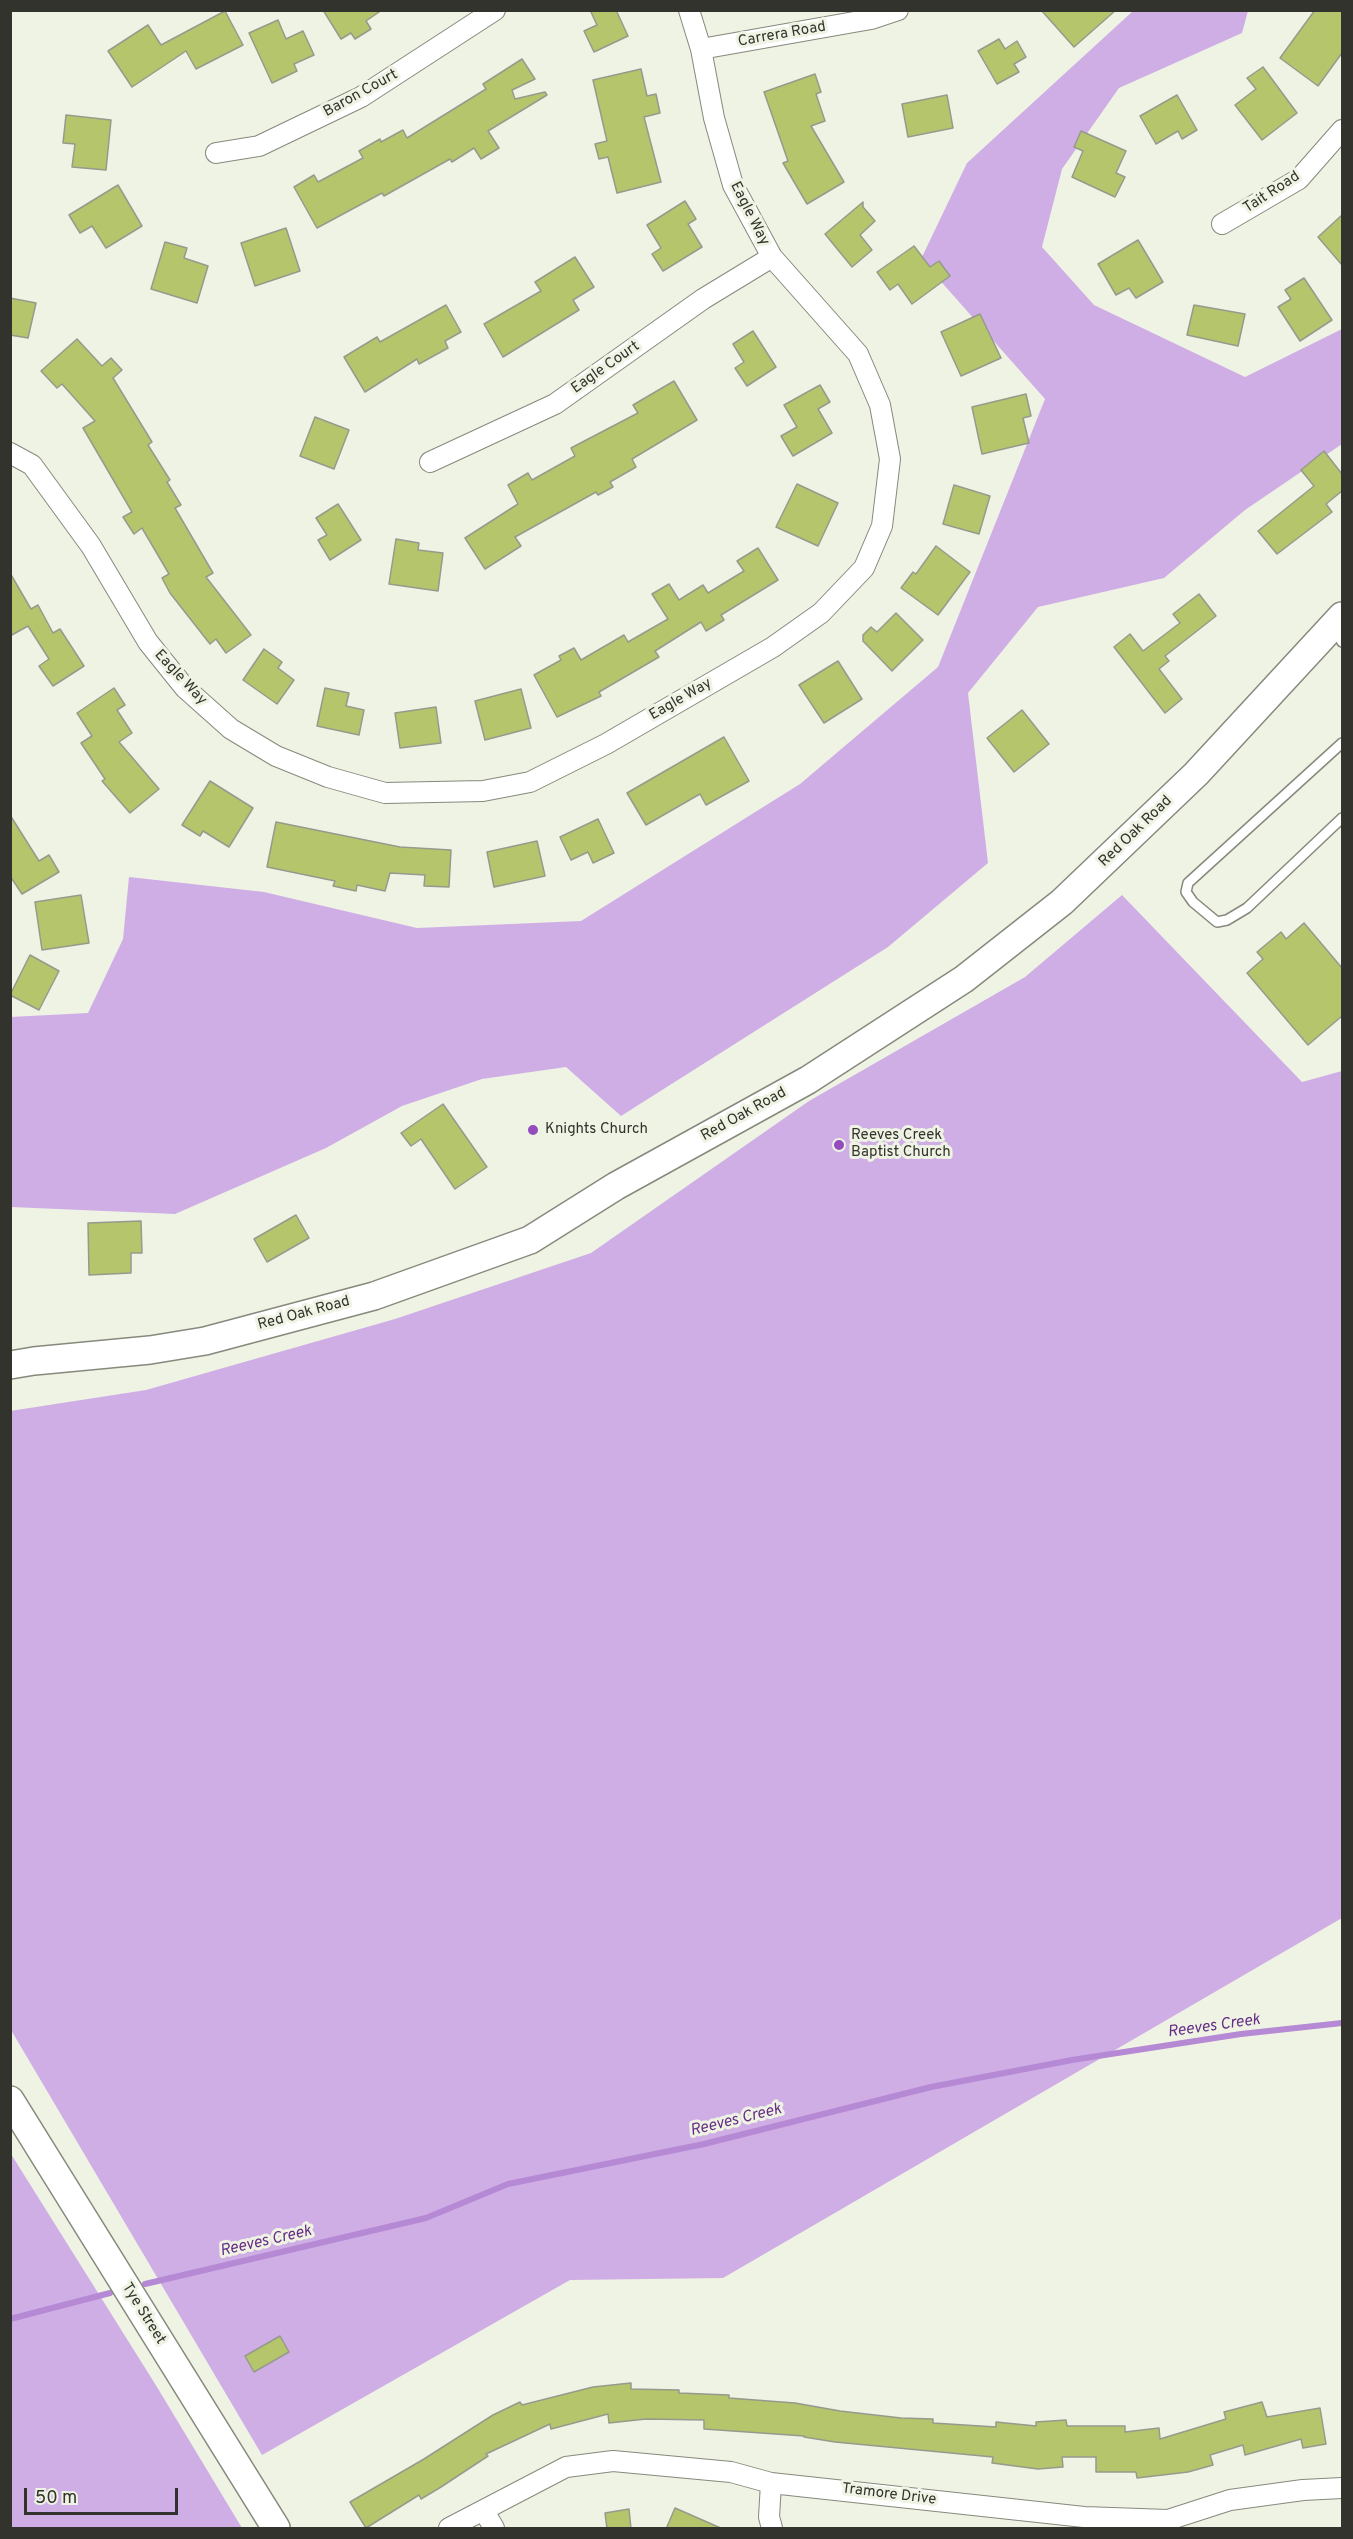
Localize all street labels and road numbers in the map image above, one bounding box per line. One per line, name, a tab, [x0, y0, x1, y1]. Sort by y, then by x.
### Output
street label: Carrera Road	[737, 18, 827, 52]
street label: Baron Court	[321, 66, 401, 122]
street label: Tait Road	[1241, 168, 1303, 218]
street label: Eagle Way	[725, 179, 773, 249]
street label: Eagle Court	[568, 338, 644, 398]
street label: Eagle Way	[150, 647, 210, 709]
street label: Eagle Way	[647, 675, 715, 725]
street label: Red Oak Road	[1096, 793, 1176, 871]
street label: Red Oak Road	[698, 1084, 790, 1146]
street label: Red Oak Road	[256, 1293, 352, 1335]
street label: Tye Street	[117, 2280, 169, 2348]
street label: Tramore Drive	[841, 2480, 937, 2510]

